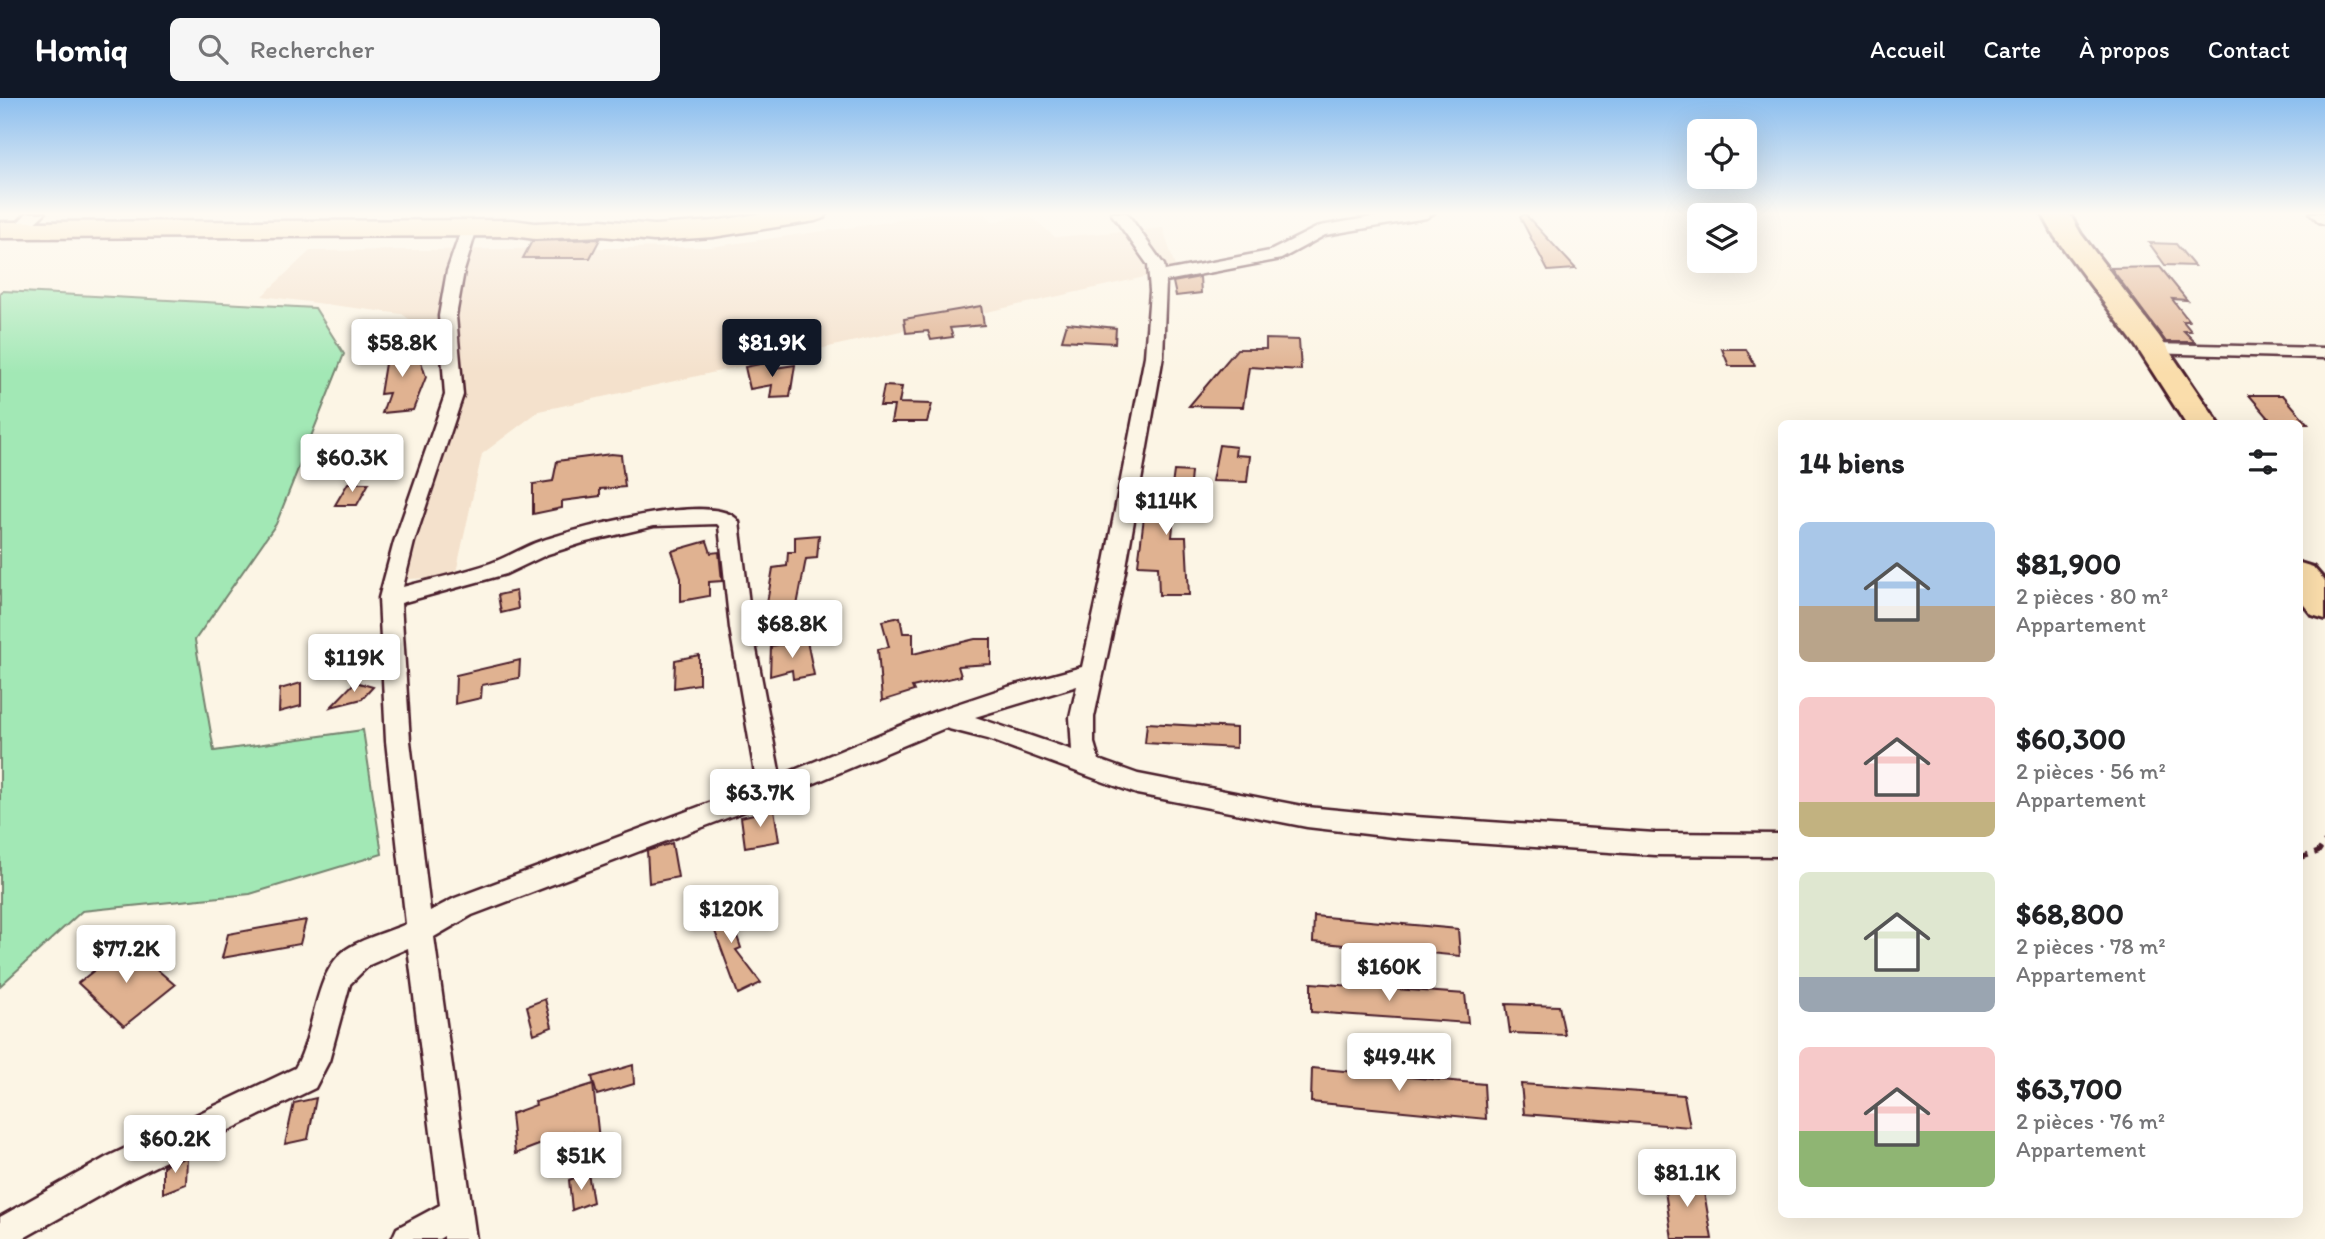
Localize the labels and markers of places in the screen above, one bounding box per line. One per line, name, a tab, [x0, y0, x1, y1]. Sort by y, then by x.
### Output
pin: $58.8K	[345, 320, 459, 379]
pin: $81.9K	[715, 320, 829, 379]
pin: $60.3K	[295, 434, 409, 494]
pin: $114K	[1117, 478, 1215, 537]
pin: $68.8K	[735, 601, 849, 660]
pin: $119K	[305, 634, 403, 694]
pin: $63.7K	[703, 770, 817, 829]
pin: $120K	[682, 886, 780, 945]
pin: $77.2K	[69, 926, 183, 985]
pin: $160K	[1340, 944, 1438, 1003]
pin: $49.4K	[1342, 1034, 1456, 1093]
pin: $60.2K	[118, 1116, 232, 1175]
pin: $51K	[540, 1132, 622, 1192]
pin: $81.1K	[1630, 1150, 1744, 1209]

